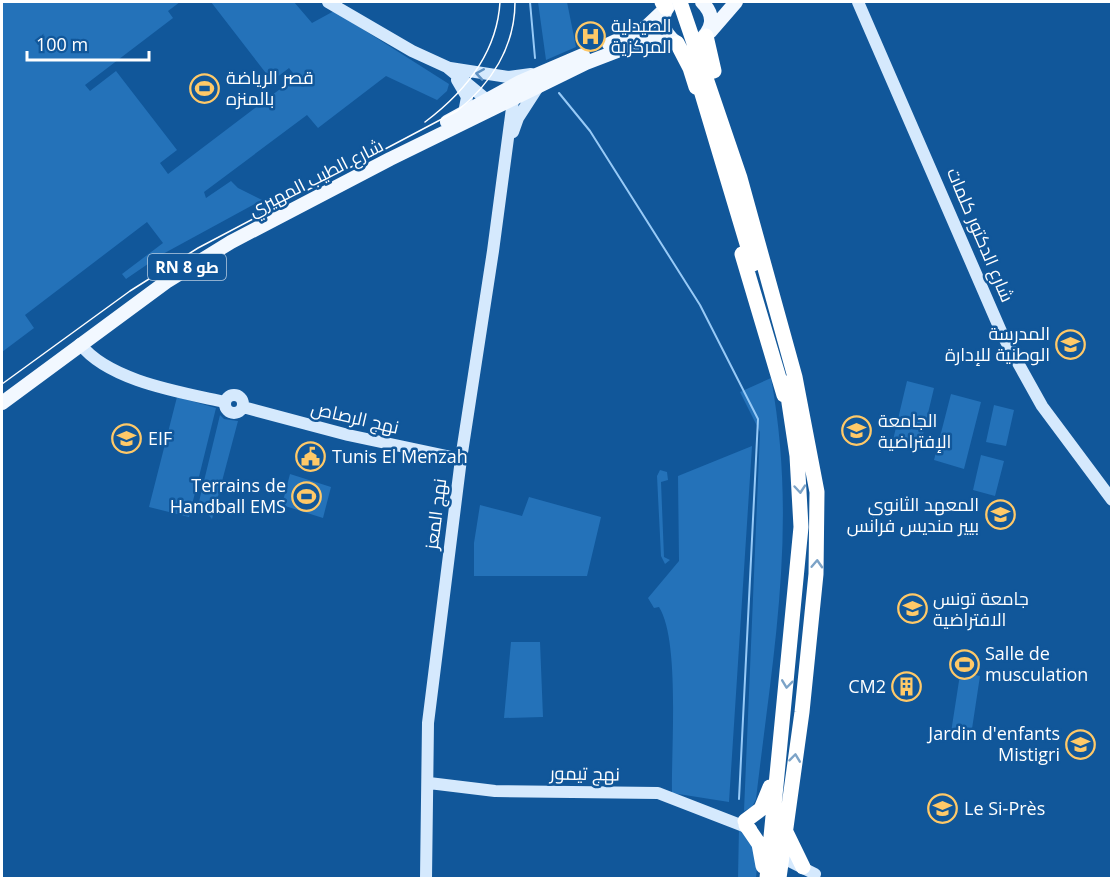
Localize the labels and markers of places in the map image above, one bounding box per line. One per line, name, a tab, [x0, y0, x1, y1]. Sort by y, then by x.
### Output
place label: الصيدلية المركزية	[611, 13, 672, 58]
hospital icon: الصيدلية المركزية	[574, 20, 606, 52]
place label: قصر الرياضة بالمنزه	[226, 65, 314, 110]
sports icon: قصر الرياضة بالمنزه	[189, 72, 221, 104]
place label: المدرسة الوطنية للإدارة	[945, 321, 1050, 366]
school or university icon: المدرسة الوطنية للإدارة	[1055, 328, 1087, 360]
place label: الجامعة الإفتراضية	[878, 408, 951, 453]
school or university icon: الجامعة الإفتراضية	[841, 415, 873, 447]
school or university icon: EIF	[111, 423, 143, 455]
place label: EIF	[148, 426, 172, 450]
public building icon: Tunis El Menzah	[295, 441, 327, 473]
place label: Tunis El Menzah	[332, 444, 468, 468]
place label: Terrains de Handball EMS	[170, 473, 286, 518]
sports icon: Terrains de Handball EMS	[291, 480, 323, 512]
place label: المعهد الثانوي بيير منديس فرانس	[847, 492, 979, 537]
school or university icon: المعهد الثانوي بيير منديس فرانس	[984, 499, 1016, 531]
place label: جامعة تونس الافتراضية	[933, 586, 1029, 631]
school or university icon: جامعة تونس الافتراضية	[896, 593, 928, 625]
place label: Salle de musculation	[985, 641, 1088, 686]
sports icon: Salle de musculation	[948, 648, 980, 680]
building icon: CM2	[891, 671, 923, 703]
place label: CM2	[848, 674, 886, 698]
place label: Jardin d'enfants Mistigri	[926, 721, 1060, 766]
school or university icon: Jardin d'enfants Mistigri	[1065, 728, 1097, 760]
school or university icon: Le Si-Près	[927, 793, 959, 825]
place label: Le Si-Près	[964, 796, 1045, 820]

